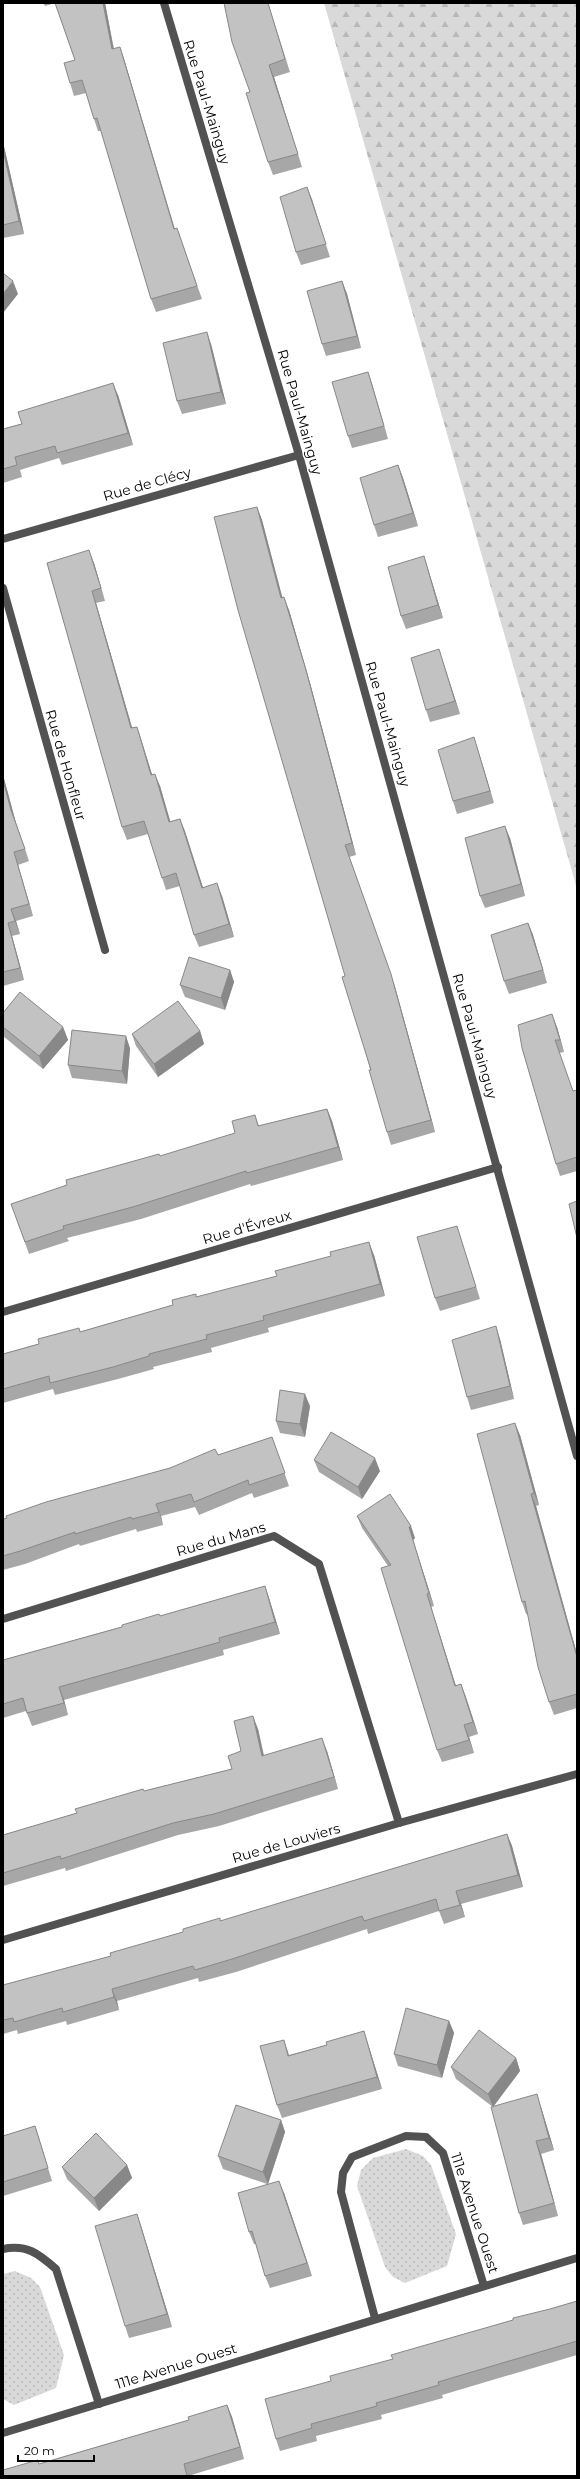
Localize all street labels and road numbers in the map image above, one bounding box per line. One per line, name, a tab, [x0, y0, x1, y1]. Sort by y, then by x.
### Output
street label: Rue Paul-Mainguy	[179, 37, 235, 167]
street label: Rue Paul-Mainguy	[273, 347, 327, 477]
street label: Rue de Clécy	[101, 463, 194, 505]
street label: Rue Paul-Mainguy	[361, 659, 415, 789]
street label: Rue de Honfleur	[42, 707, 91, 823]
street label: Rue Paul-Mainguy	[448, 971, 502, 1101]
street label: Rue d'Évreux	[201, 1206, 294, 1248]
street label: Rue du Mans	[174, 1518, 268, 1560]
street label: Rue de Louviers	[230, 1819, 342, 1867]
street label: 111e Avenue Ouest	[447, 2150, 503, 2276]
street label: 111e Avenue Ouest	[113, 2339, 239, 2393]

